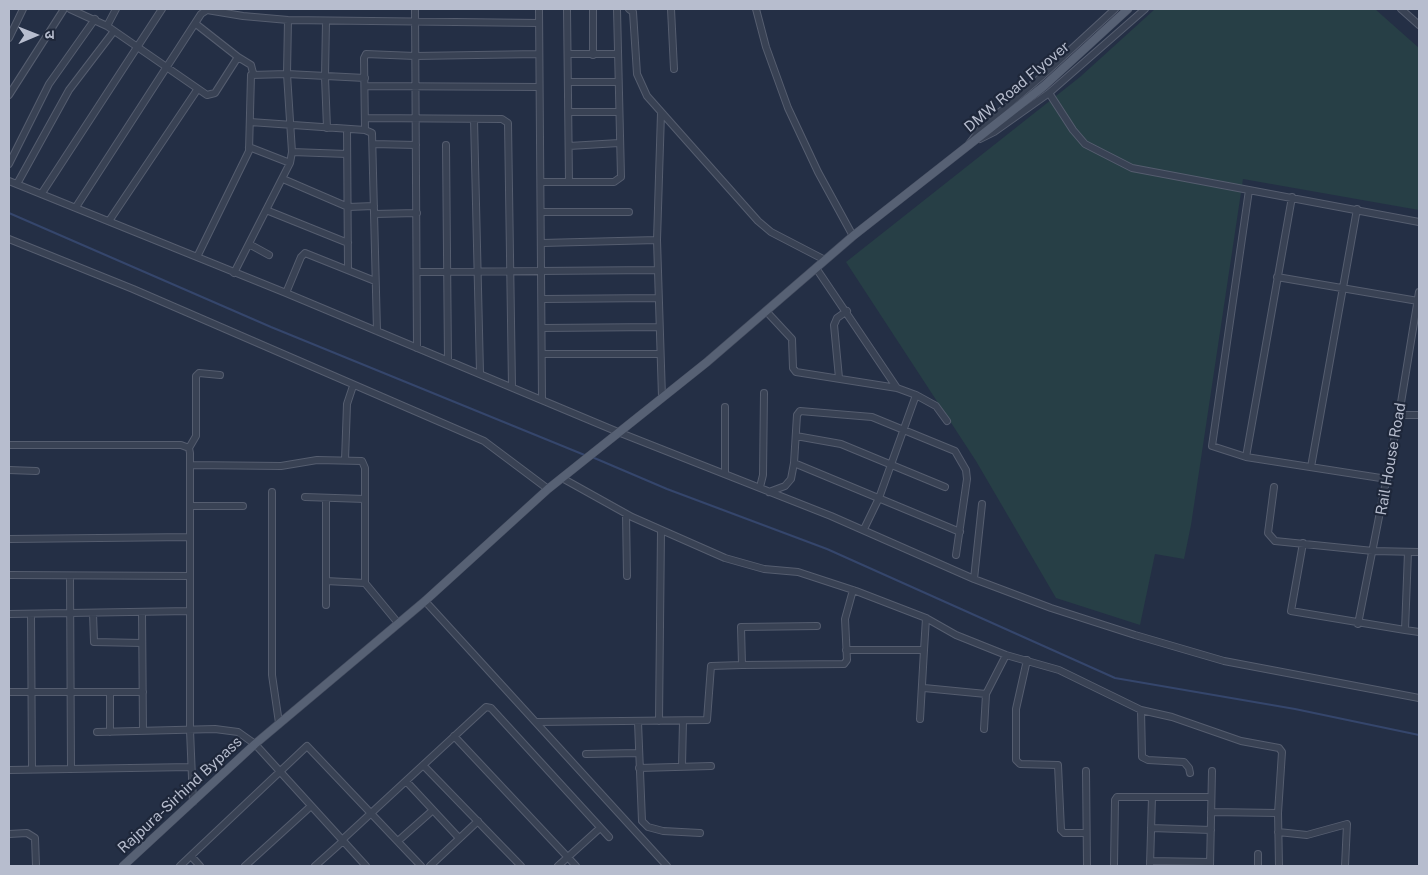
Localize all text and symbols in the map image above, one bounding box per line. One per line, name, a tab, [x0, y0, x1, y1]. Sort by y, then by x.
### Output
north arrow	[10, 10, 60, 60]
text: उ	[42, 30, 58, 39]
street label: DMW Road Flyover	[961, 38, 1073, 136]
street label: Rail House Road	[1372, 401, 1410, 517]
street label: Rajpura-Sirhind Bypass	[114, 733, 246, 857]

